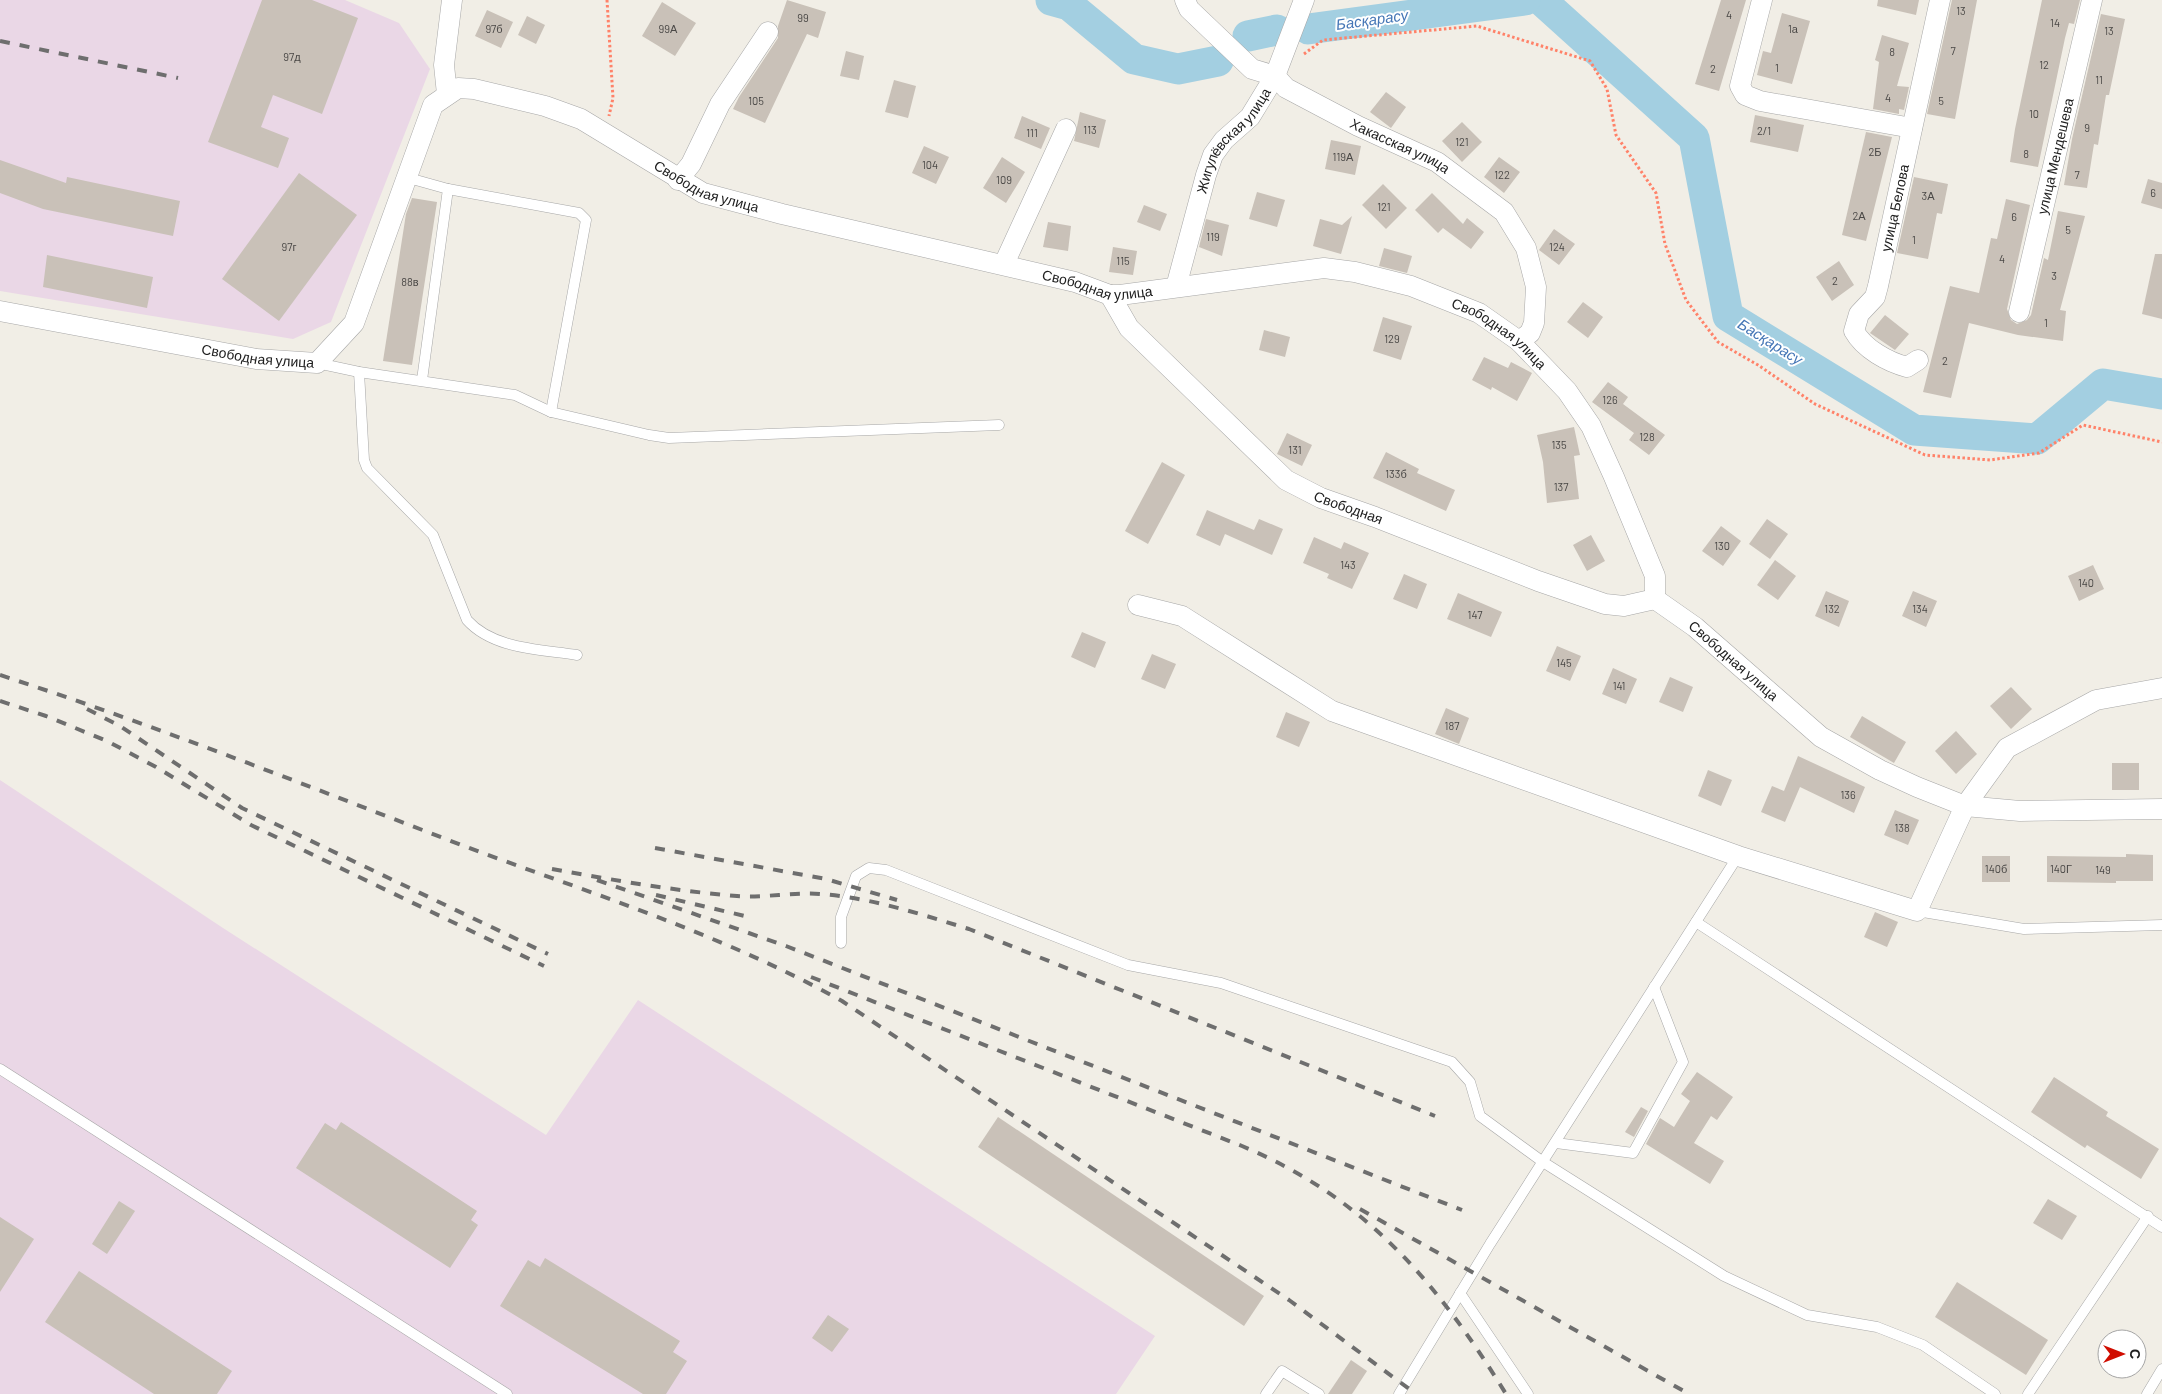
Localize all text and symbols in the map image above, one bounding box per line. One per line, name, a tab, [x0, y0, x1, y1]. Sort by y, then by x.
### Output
house number: 13	[1956, 4, 1966, 17]
water label: Басқарасу	[1335, 5, 1411, 33]
house number: 4	[1726, 8, 1732, 21]
house number: 99	[797, 11, 809, 24]
house number: 14	[2050, 16, 2060, 29]
house number: 97б	[485, 22, 503, 35]
house number: 99А	[659, 22, 678, 35]
house number: 1а	[1788, 22, 1799, 35]
house number: 13	[2104, 24, 2114, 37]
house number: 7	[1950, 44, 1956, 57]
house number: 8	[1889, 45, 1895, 58]
house number: 97д	[283, 50, 301, 63]
house number: 12	[2039, 58, 2049, 71]
house number: 1	[1775, 61, 1779, 74]
house number: 2	[1710, 62, 1716, 75]
house number: 11	[2095, 73, 2103, 86]
street label: Жигулёвская улица	[1192, 84, 1274, 195]
house number: 4	[1885, 91, 1891, 104]
house number: 105	[748, 94, 764, 107]
house number: 5	[1938, 94, 1944, 107]
street label: улица Мендешева	[2033, 96, 2077, 216]
house number: 10	[2029, 107, 2039, 120]
street label: Хакасская улица	[1347, 114, 1454, 177]
house number: 9	[2084, 121, 2090, 134]
house number: 113	[1083, 123, 1097, 136]
house number: 2/1	[1757, 124, 1771, 137]
house number: 111	[1026, 126, 1038, 139]
house number: 121	[1455, 135, 1469, 148]
house number: 2Б	[1868, 145, 1882, 158]
house number: 8	[2023, 147, 2029, 160]
house number: 119А	[1333, 150, 1354, 163]
street label: Свободная улица	[651, 156, 761, 216]
house number: 104	[922, 158, 938, 171]
street label: улица Белова	[1877, 162, 1912, 253]
house number: 122	[1494, 168, 1510, 181]
house number: 7	[2074, 168, 2080, 181]
house number: 109	[996, 173, 1012, 186]
house number: 6	[2150, 186, 2156, 199]
house number: 3А	[1921, 189, 1935, 202]
house number: 121	[1377, 200, 1391, 213]
house number: 2А	[1852, 209, 1866, 222]
house number: 6	[2011, 210, 2017, 223]
house number: 5	[2065, 223, 2071, 236]
house number: 119	[1206, 230, 1220, 243]
house number: 1	[1912, 233, 1916, 246]
house number: 97г	[282, 240, 296, 253]
house number: 124	[1549, 240, 1565, 253]
house number: 4	[1999, 252, 2005, 265]
house number: 115	[1116, 254, 1130, 267]
street label: Свободная улица	[1041, 266, 1154, 303]
house number: 3	[2051, 269, 2057, 282]
house number: 2	[1832, 274, 1838, 287]
house number: 88в	[401, 275, 419, 288]
street label: Свободная улица	[1449, 294, 1550, 373]
water label: Басқарасу	[1735, 314, 1807, 369]
house number: 1	[2044, 316, 2048, 329]
house number: 129	[1384, 332, 1400, 345]
street label: Свободная улица	[200, 340, 315, 371]
house number: 2	[1942, 354, 1948, 367]
house number: 126	[1602, 393, 1618, 406]
house number: 128	[1639, 430, 1655, 443]
house number: 135	[1551, 438, 1567, 451]
house number: 131	[1288, 443, 1302, 456]
house number: 133б	[1385, 467, 1407, 480]
house number: 137	[1554, 480, 1568, 493]
street label: Свободная	[1311, 487, 1386, 527]
house number: 130	[1714, 539, 1730, 552]
house number: 143	[1340, 558, 1356, 571]
house number: 140	[2078, 576, 2094, 589]
house number: 132	[1824, 602, 1840, 615]
house number: 134	[1912, 602, 1928, 615]
house number: 147	[1468, 608, 1482, 621]
street label: Свободная улица	[1686, 616, 1782, 704]
house number: 145	[1556, 656, 1572, 669]
house number: 141	[1613, 679, 1625, 692]
house number: 187	[1445, 719, 1459, 732]
house number: 136	[1840, 788, 1856, 801]
house number: 138	[1894, 821, 1910, 834]
house number: 140б	[1985, 862, 2007, 875]
house number: 140Г	[2050, 862, 2072, 875]
house number: 149	[2095, 863, 2111, 876]
north arrow	[2097, 1329, 2147, 1379]
text: С	[2127, 1349, 2144, 1359]

